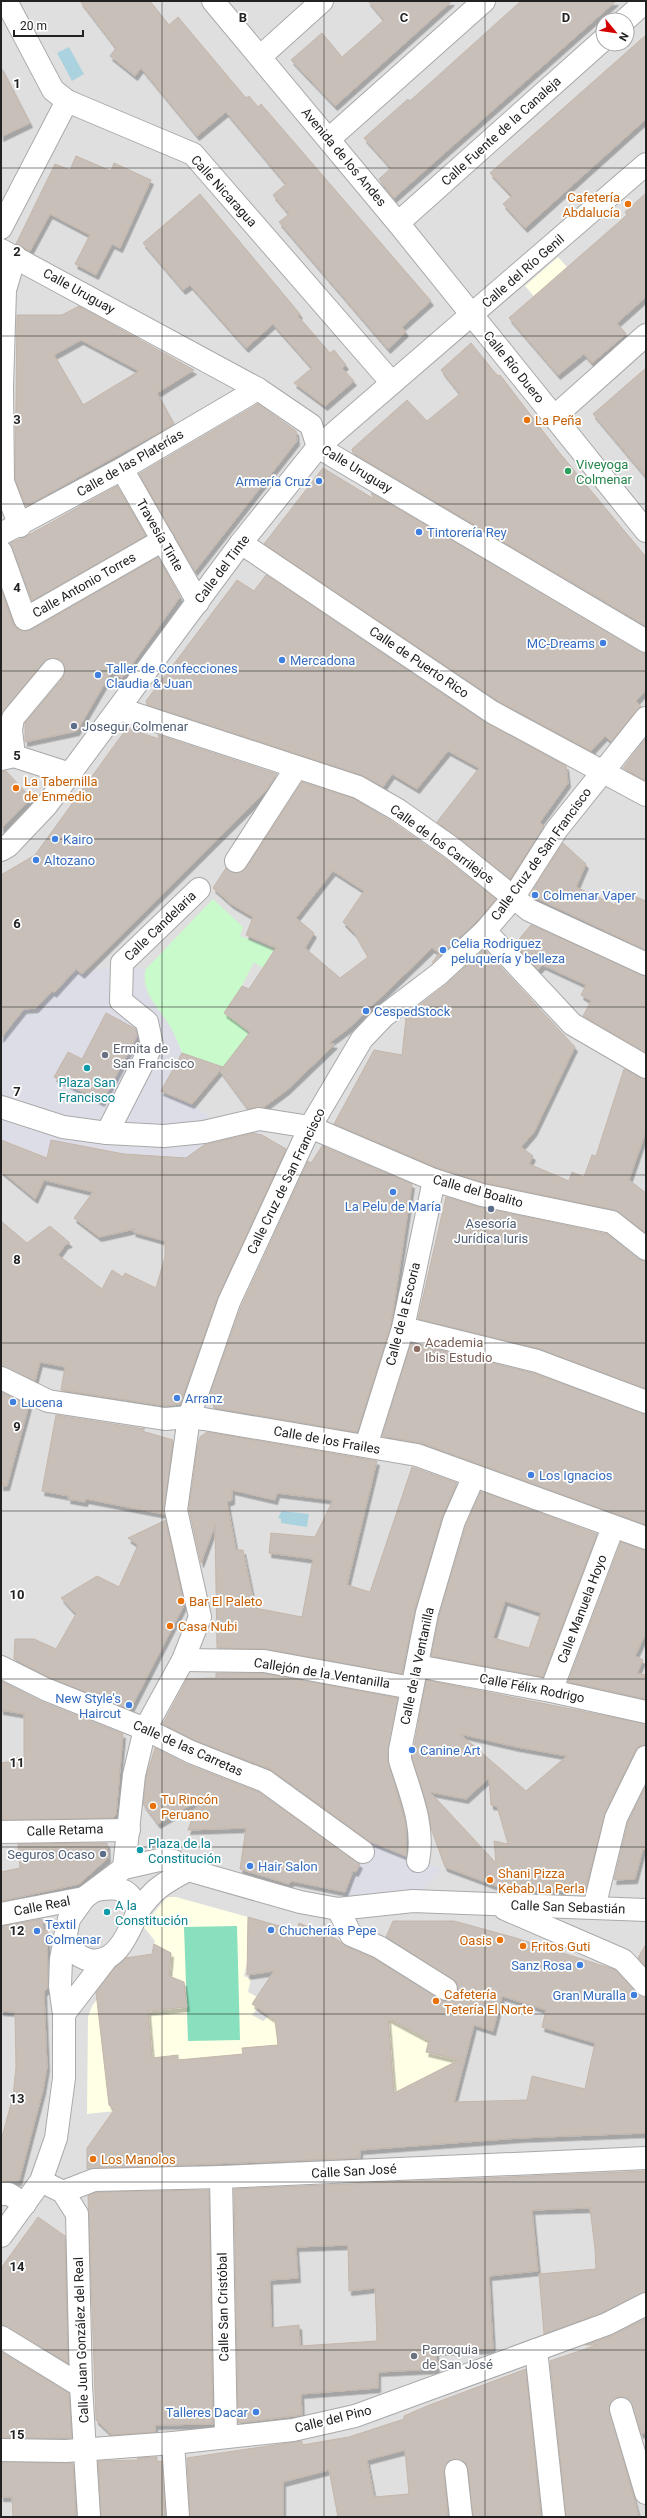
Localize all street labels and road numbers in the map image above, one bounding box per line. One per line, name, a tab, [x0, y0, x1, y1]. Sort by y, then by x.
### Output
street label: Calle Fuente de la Canaleja	[438, 73, 564, 189]
street label: Avenida de los Andes	[298, 105, 390, 209]
street label: Calle Nicaragua	[188, 152, 260, 230]
street label: Calle del Río Genil	[479, 231, 567, 311]
street label: Calle Uruguay	[41, 265, 117, 317]
street label: Calle Río Duero	[480, 328, 548, 406]
street label: Calle de las Platerías	[74, 426, 186, 500]
street label: Calle Uruguay	[319, 442, 395, 496]
street label: Travesía Tinte	[133, 496, 187, 574]
street label: Calle del Tinte	[191, 532, 253, 606]
street label: Calle Antonio Torres	[30, 549, 139, 621]
street label: Calle de Puerto Rico	[366, 623, 472, 701]
street label: Calle Cruz de San Francisco	[488, 785, 594, 923]
street label: Calle de los Carrilejos	[387, 801, 497, 887]
street label: Calle Candelaria	[121, 888, 199, 964]
street label: Calle Cruz de San Francisco	[244, 1106, 328, 1256]
street label: Calle del Boalito	[431, 1172, 525, 1210]
street label: Calle de la Escoria	[383, 1261, 423, 1367]
street label: Calle de los Frailes	[272, 1423, 382, 1457]
street label: Calle Manuela Hoyo	[554, 1553, 610, 1665]
street label: Calle de la Ventanilla	[397, 1606, 437, 1726]
street label: Callejón de la Ventanilla	[253, 1655, 391, 1691]
street label: Calle Félix Rodrigo	[478, 1670, 586, 1706]
street label: Calle de las Carretas	[131, 1717, 246, 1779]
street label: Calle Retama	[26, 1821, 104, 1839]
street label: Calle Real	[13, 1893, 71, 1919]
street label: Calle San Sebastián	[511, 1898, 625, 1916]
street label: Calle San José	[311, 2161, 397, 2181]
street label: Calle San Cristóbal	[215, 2252, 231, 2362]
street label: Calle Juan González del Real	[71, 2257, 91, 2423]
street label: Calle del Pino	[293, 2402, 373, 2436]

